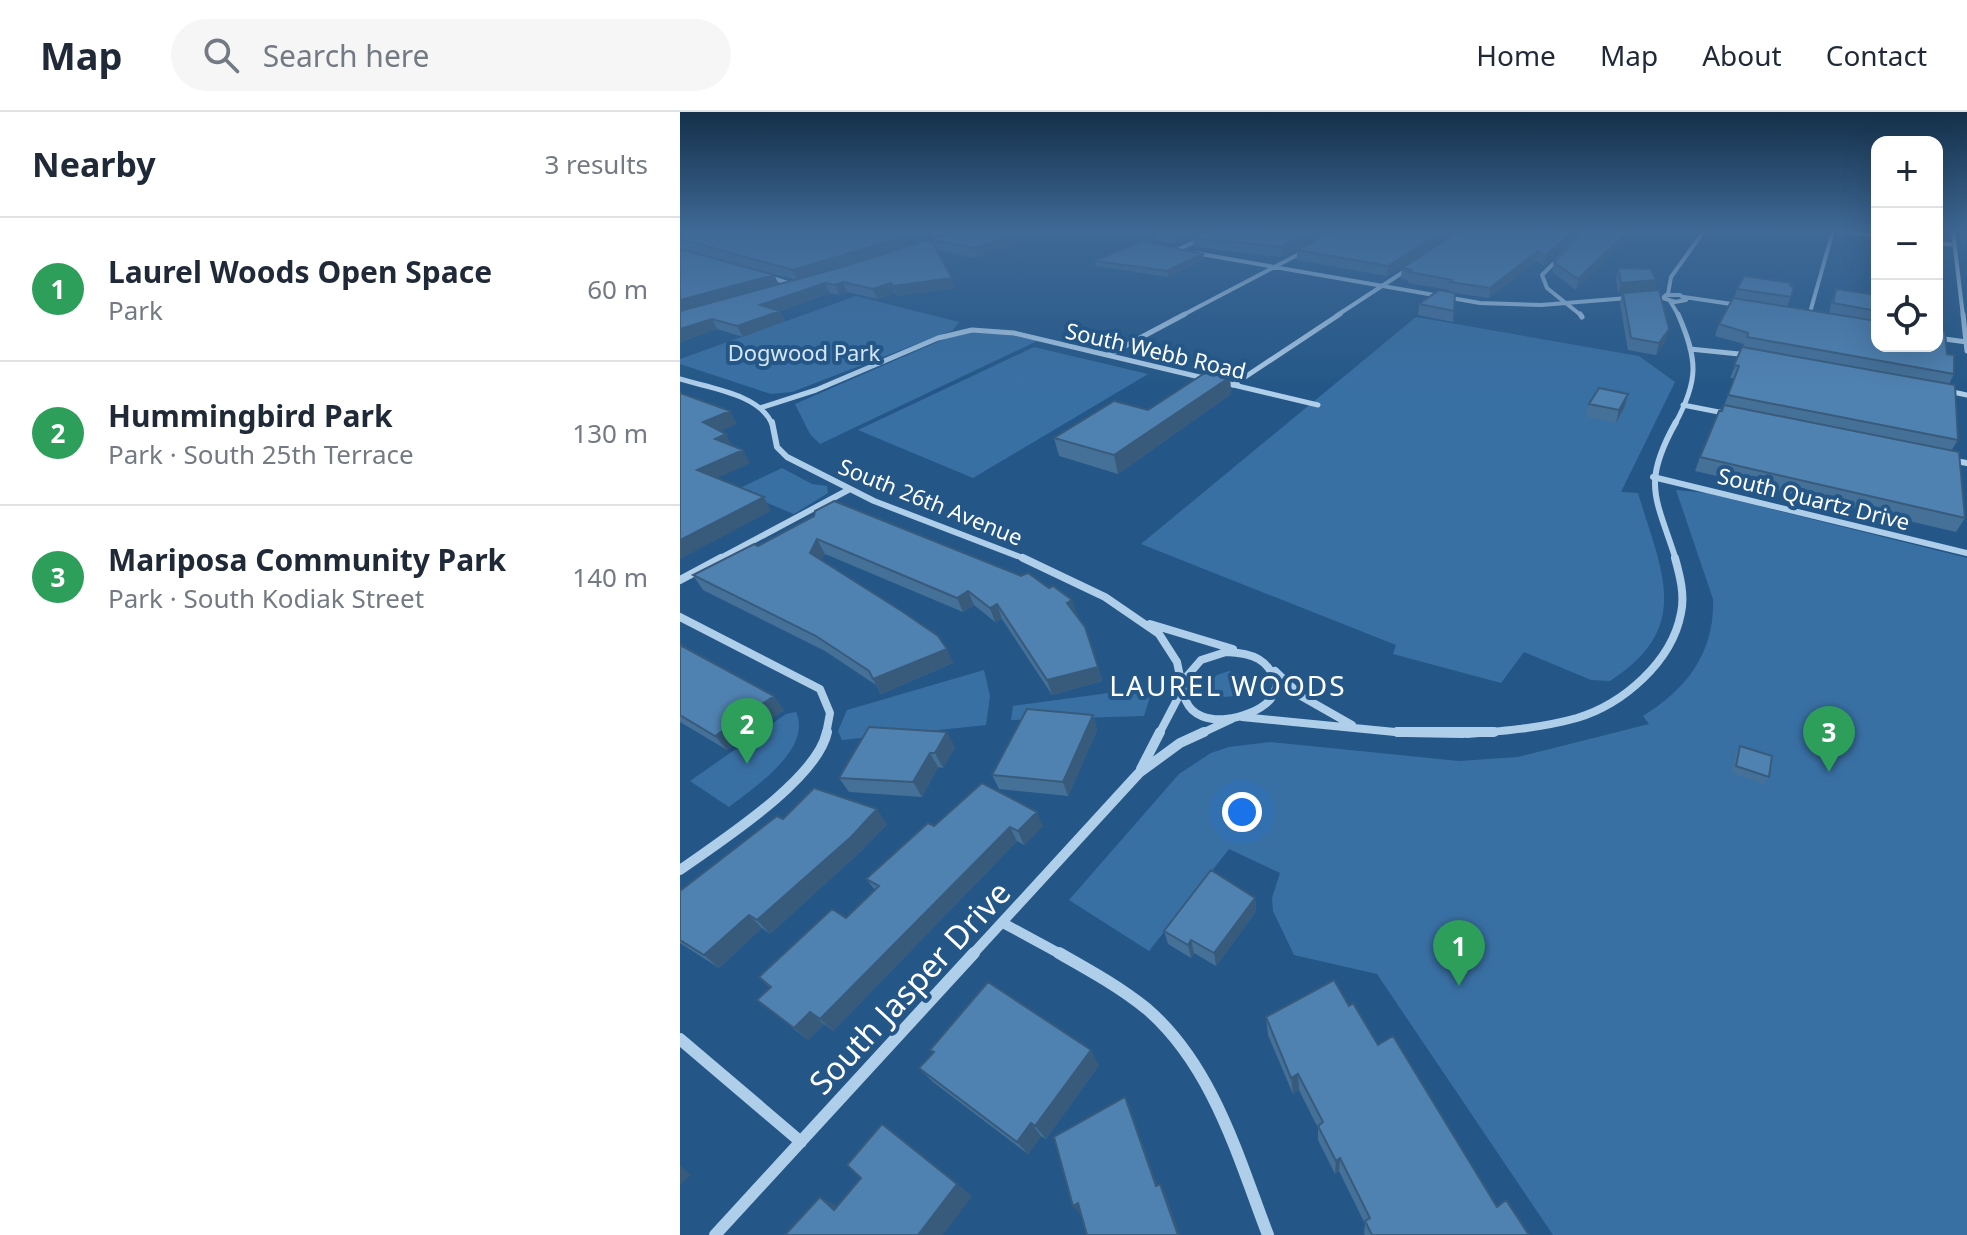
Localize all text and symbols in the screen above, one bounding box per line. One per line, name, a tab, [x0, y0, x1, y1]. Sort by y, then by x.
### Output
search box	[171, 19, 731, 91]
text: Map	[40, 29, 123, 81]
icon: search	[199, 33, 243, 77]
text: Search here	[263, 35, 430, 76]
text: Home	[1476, 36, 1556, 74]
text: Map	[1600, 36, 1658, 74]
text: About	[1702, 36, 1782, 74]
text: Contact	[1826, 36, 1927, 74]
map controls	[1871, 136, 1943, 352]
button: +	[1871, 136, 1943, 208]
text: Nearby	[32, 141, 156, 187]
text: 3 results	[544, 146, 648, 182]
button: −	[1871, 208, 1943, 280]
text: Laurel Woods Open Space	[108, 251, 492, 292]
text: 1	[51, 271, 65, 307]
text: 60 m	[587, 271, 648, 307]
button: locate	[1871, 280, 1943, 352]
text: Park	[108, 292, 163, 328]
street label: South Webb Road	[1063, 315, 1249, 385]
park label: Dogwood Park	[728, 337, 881, 367]
text: Hummingbird Park	[108, 395, 393, 436]
text: 2	[51, 415, 65, 451]
text: 130 m	[572, 415, 648, 451]
text: Park · South 25th Terrace	[108, 436, 414, 472]
street label: South 26th Avenue	[835, 450, 1027, 552]
street label: South Quartz Drive	[1715, 460, 1913, 536]
text: Mariposa Community Park	[108, 539, 506, 580]
text: 3	[51, 559, 65, 595]
text: 140 m	[572, 559, 648, 595]
text: Park · South Kodiak Street	[108, 580, 424, 616]
district label: LAUREL WOODS	[1109, 666, 1347, 704]
pin: 2	[721, 698, 773, 764]
pin: 3	[1803, 706, 1855, 772]
your location	[1222, 792, 1262, 832]
street label: South Jasper Drive	[799, 871, 1019, 1103]
pin: 1	[1433, 920, 1485, 986]

